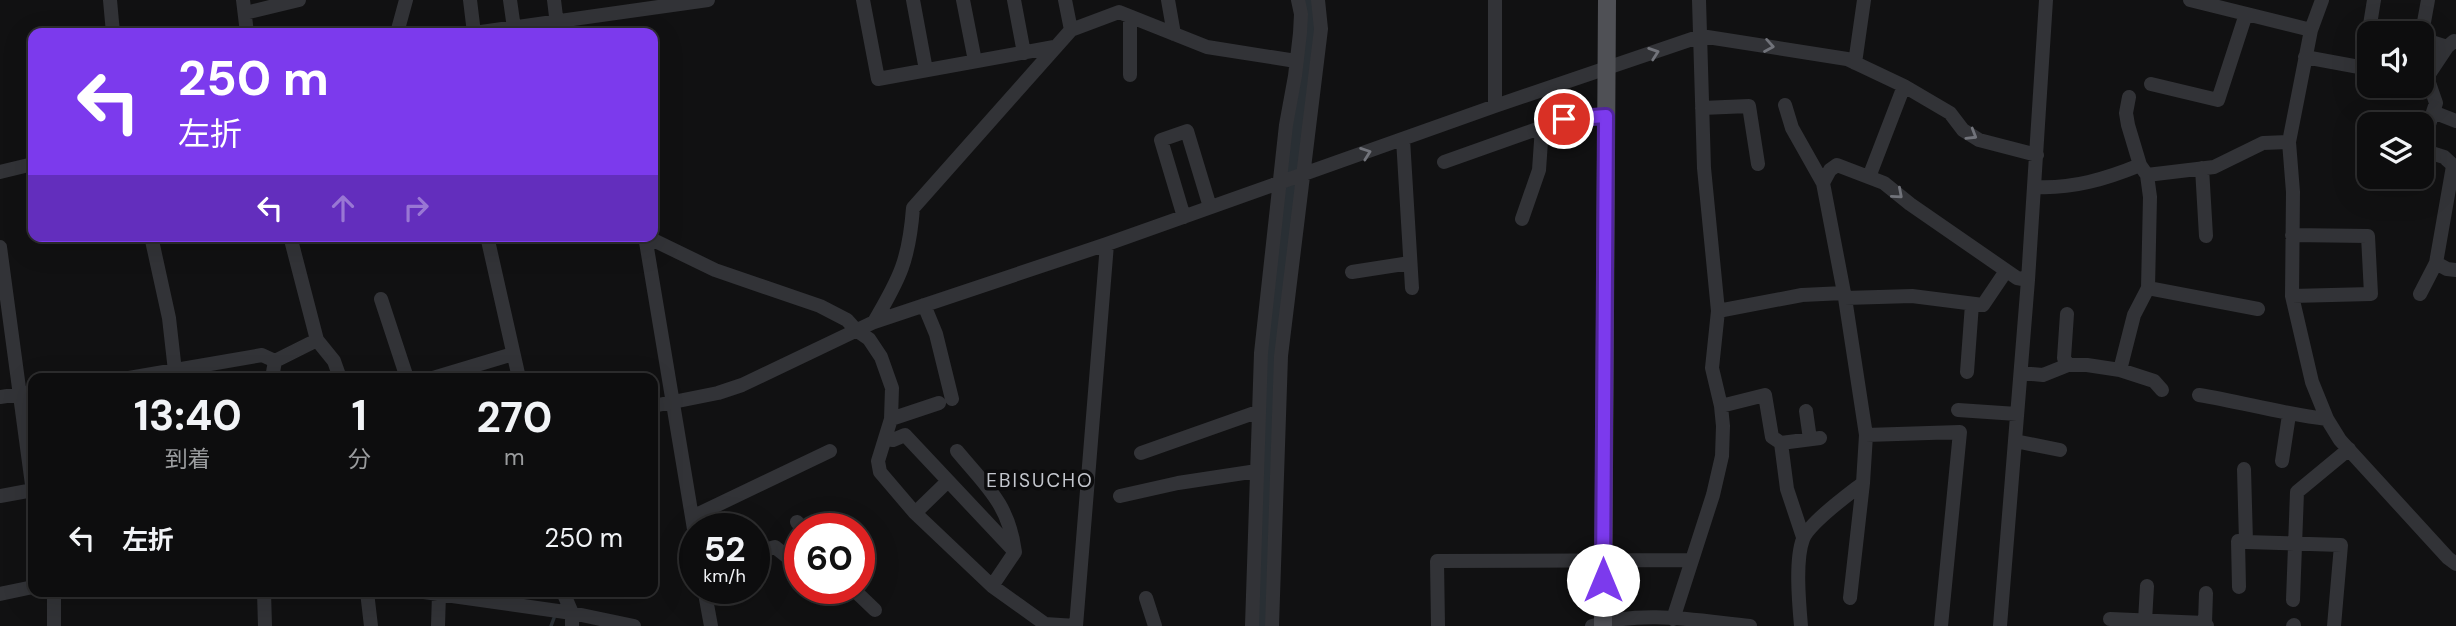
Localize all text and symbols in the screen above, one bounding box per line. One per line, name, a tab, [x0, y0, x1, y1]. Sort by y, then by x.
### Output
map controls	[2357, 21, 2434, 189]
button: sound	[2357, 21, 2434, 98]
one-way arrow	[1762, 38, 1774, 53]
text: 250 m	[178, 46, 329, 110]
one-way arrow	[1647, 47, 1659, 61]
icon: left	[63, 56, 154, 147]
pin	[1534, 89, 1594, 149]
icon: arrive	[1545, 100, 1583, 138]
button: layers	[2357, 112, 2434, 189]
text: 左折	[178, 113, 242, 155]
one-way arrow	[1965, 126, 1978, 139]
one-way arrow	[1360, 147, 1372, 161]
one-way arrow	[1889, 186, 1902, 198]
icon: left	[251, 189, 289, 227]
icon: ahead	[324, 189, 362, 227]
icon: right	[397, 189, 435, 227]
text: 13:40	[134, 388, 242, 443]
text: 1	[352, 388, 367, 443]
text: 270	[476, 390, 552, 445]
text: m	[504, 442, 525, 472]
text: 到着	[165, 444, 211, 474]
text: 分	[348, 444, 371, 474]
district label: EBISUCHO	[986, 468, 1094, 493]
speed limit sign: 60	[784, 513, 875, 604]
icon: left	[63, 519, 101, 557]
text: 250 m	[544, 521, 623, 555]
text: 左折	[122, 523, 174, 557]
text: 52	[704, 526, 745, 572]
position arrow	[1566, 543, 1640, 617]
text: km/h	[703, 564, 746, 588]

